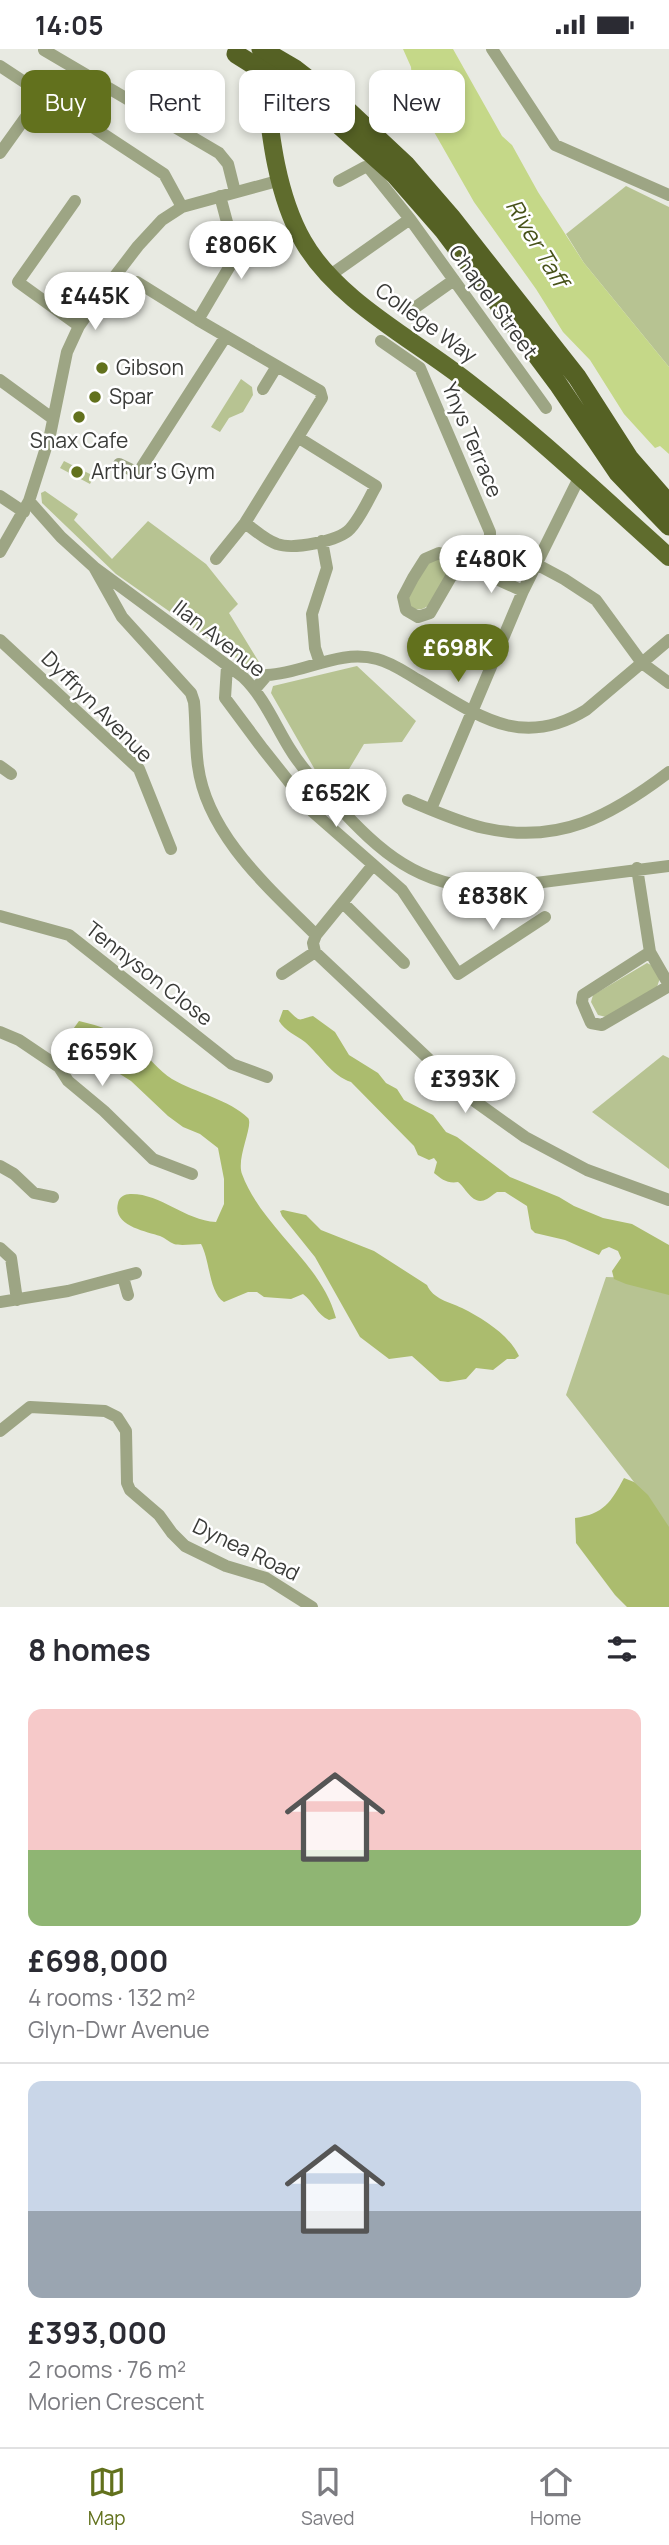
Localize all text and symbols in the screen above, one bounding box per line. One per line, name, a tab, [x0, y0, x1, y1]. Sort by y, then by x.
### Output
text: 14:05	[35, 7, 103, 43]
chip: Buy	[21, 70, 111, 133]
chip: Rent	[125, 70, 225, 133]
chip: Filters	[239, 70, 355, 133]
chip: New	[369, 70, 465, 133]
water label: River Taff	[499, 192, 579, 297]
pin: £806K	[192, 222, 290, 281]
text: £806K	[205, 228, 277, 260]
street label: Chapel Street	[443, 239, 545, 364]
pin: £445K	[46, 273, 144, 332]
street label: College Way	[370, 276, 483, 369]
text: £445K	[60, 279, 130, 311]
place label: Gibson	[116, 353, 184, 381]
marker: Gibson	[94, 360, 110, 376]
street label: Ynys Terrace	[436, 378, 510, 501]
place label: Spar	[109, 382, 154, 410]
marker: Spar	[87, 389, 103, 405]
marker: Snax Cafe	[71, 409, 87, 425]
place label: Snax Cafe	[30, 426, 128, 454]
place label: Arthur's Gym	[91, 457, 215, 485]
marker: Arthur's Gym	[69, 464, 85, 480]
pin: £480K	[442, 535, 540, 595]
text: £480K	[455, 542, 527, 574]
street label: Ilan Avenue	[168, 593, 272, 683]
pin: £698K	[409, 625, 507, 684]
text: £698K	[423, 631, 493, 663]
street label: Dyffryn Avenue	[36, 644, 160, 768]
pin: £652K	[287, 769, 385, 829]
text: £652K	[302, 776, 370, 808]
pin: £838K	[444, 873, 542, 932]
text: £838K	[458, 879, 528, 911]
street label: Tennyson Close	[80, 915, 219, 1032]
pin: £659K	[53, 1028, 151, 1088]
text: £659K	[67, 1035, 137, 1067]
pin: £393K	[416, 1055, 514, 1115]
text: £393K	[430, 1062, 500, 1094]
street label: Dynea Road	[188, 1511, 304, 1587]
text: 8 homes	[28, 1629, 151, 1670]
icon: filters	[603, 1630, 641, 1668]
icon: home	[272, 1754, 398, 1880]
text: £698,000	[28, 1940, 168, 1981]
text: 4 rooms · 132 m²	[28, 1981, 196, 2013]
text: Glyn-Dwr Avenue	[28, 2013, 210, 2045]
icon: home	[272, 2126, 398, 2252]
text: £393,000	[28, 2312, 167, 2353]
text: 2 rooms · 76 m²	[28, 2353, 186, 2385]
text: Morien Crescent	[28, 2385, 204, 2417]
tab: Map	[88, 2463, 126, 2531]
tab: Saved	[301, 2463, 355, 2531]
tab: Home	[530, 2463, 581, 2531]

